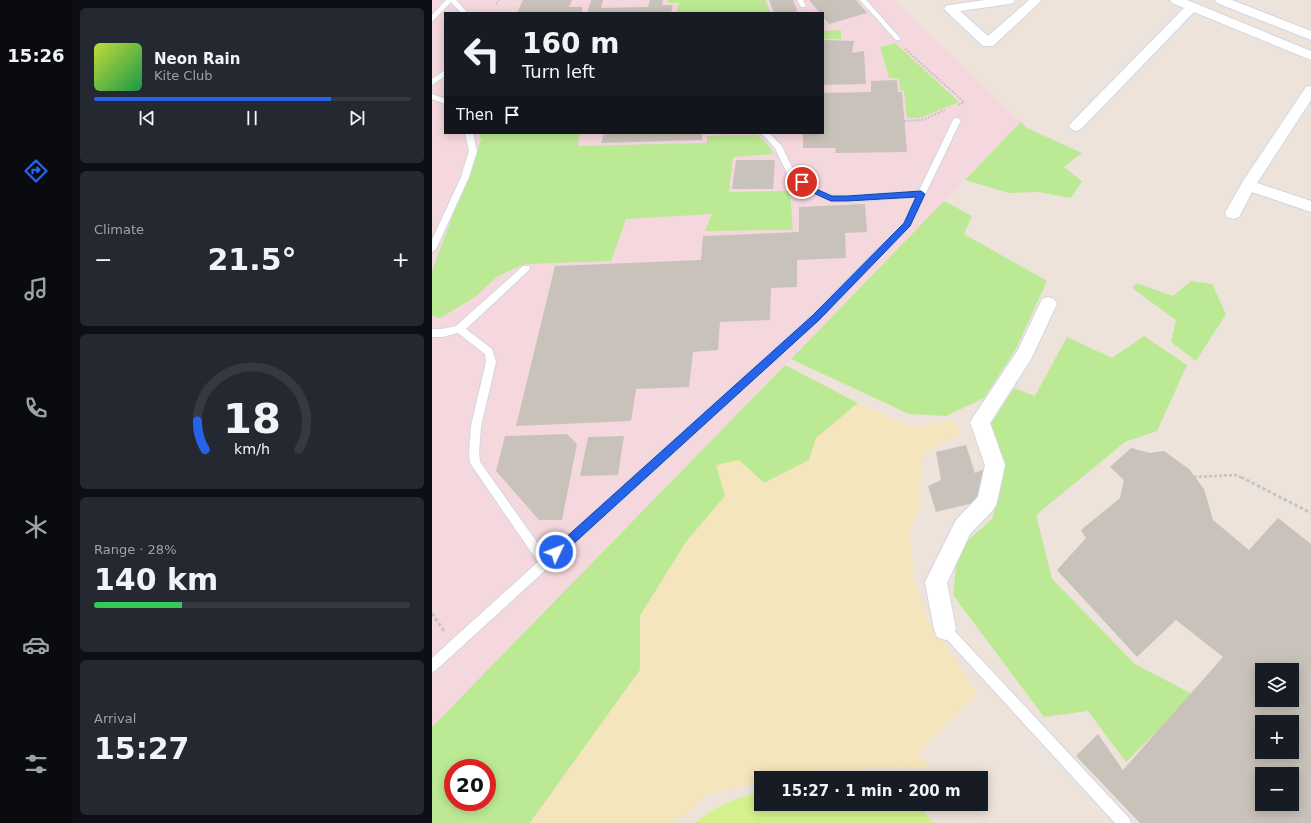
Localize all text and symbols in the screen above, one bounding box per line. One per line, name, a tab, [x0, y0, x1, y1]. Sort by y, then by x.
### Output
text: 160 m	[522, 27, 619, 60]
icon: left	[456, 28, 508, 80]
text: 15:26	[7, 45, 65, 66]
text: Neon Rain	[154, 50, 240, 68]
text: Turn left	[522, 61, 595, 82]
text: Kite Club	[154, 68, 213, 83]
icon: arrive	[501, 104, 523, 126]
text: Then	[456, 106, 493, 124]
icon: previous	[136, 107, 158, 129]
icon: pause	[241, 107, 263, 129]
icon: next	[346, 107, 368, 129]
icon: directions	[22, 157, 50, 185]
pin	[785, 165, 819, 199]
icon: arrive	[791, 171, 813, 193]
text: Climate	[94, 222, 144, 237]
text: 21.5°	[207, 242, 297, 277]
text: −	[94, 247, 112, 272]
text: +	[392, 247, 410, 272]
icon: music	[22, 275, 50, 303]
text: 18	[223, 393, 281, 442]
icon: phone	[22, 394, 50, 422]
text: km/h	[234, 440, 270, 456]
icon: climate	[22, 513, 50, 541]
position arrow	[535, 531, 577, 573]
text: Range · 28%	[94, 542, 177, 557]
text: 140 km	[94, 562, 218, 597]
icon: car	[22, 631, 50, 659]
map controls	[1255, 663, 1299, 811]
button: layers	[1255, 663, 1299, 707]
text: Arrival	[94, 711, 136, 726]
button: +	[1255, 715, 1299, 759]
text: 15:27	[94, 731, 190, 766]
icon: filters	[22, 750, 50, 778]
speed limit sign: 20	[444, 759, 496, 811]
button: −	[1255, 767, 1299, 811]
text: 15:27 · 1 min · 200 m	[781, 782, 961, 800]

